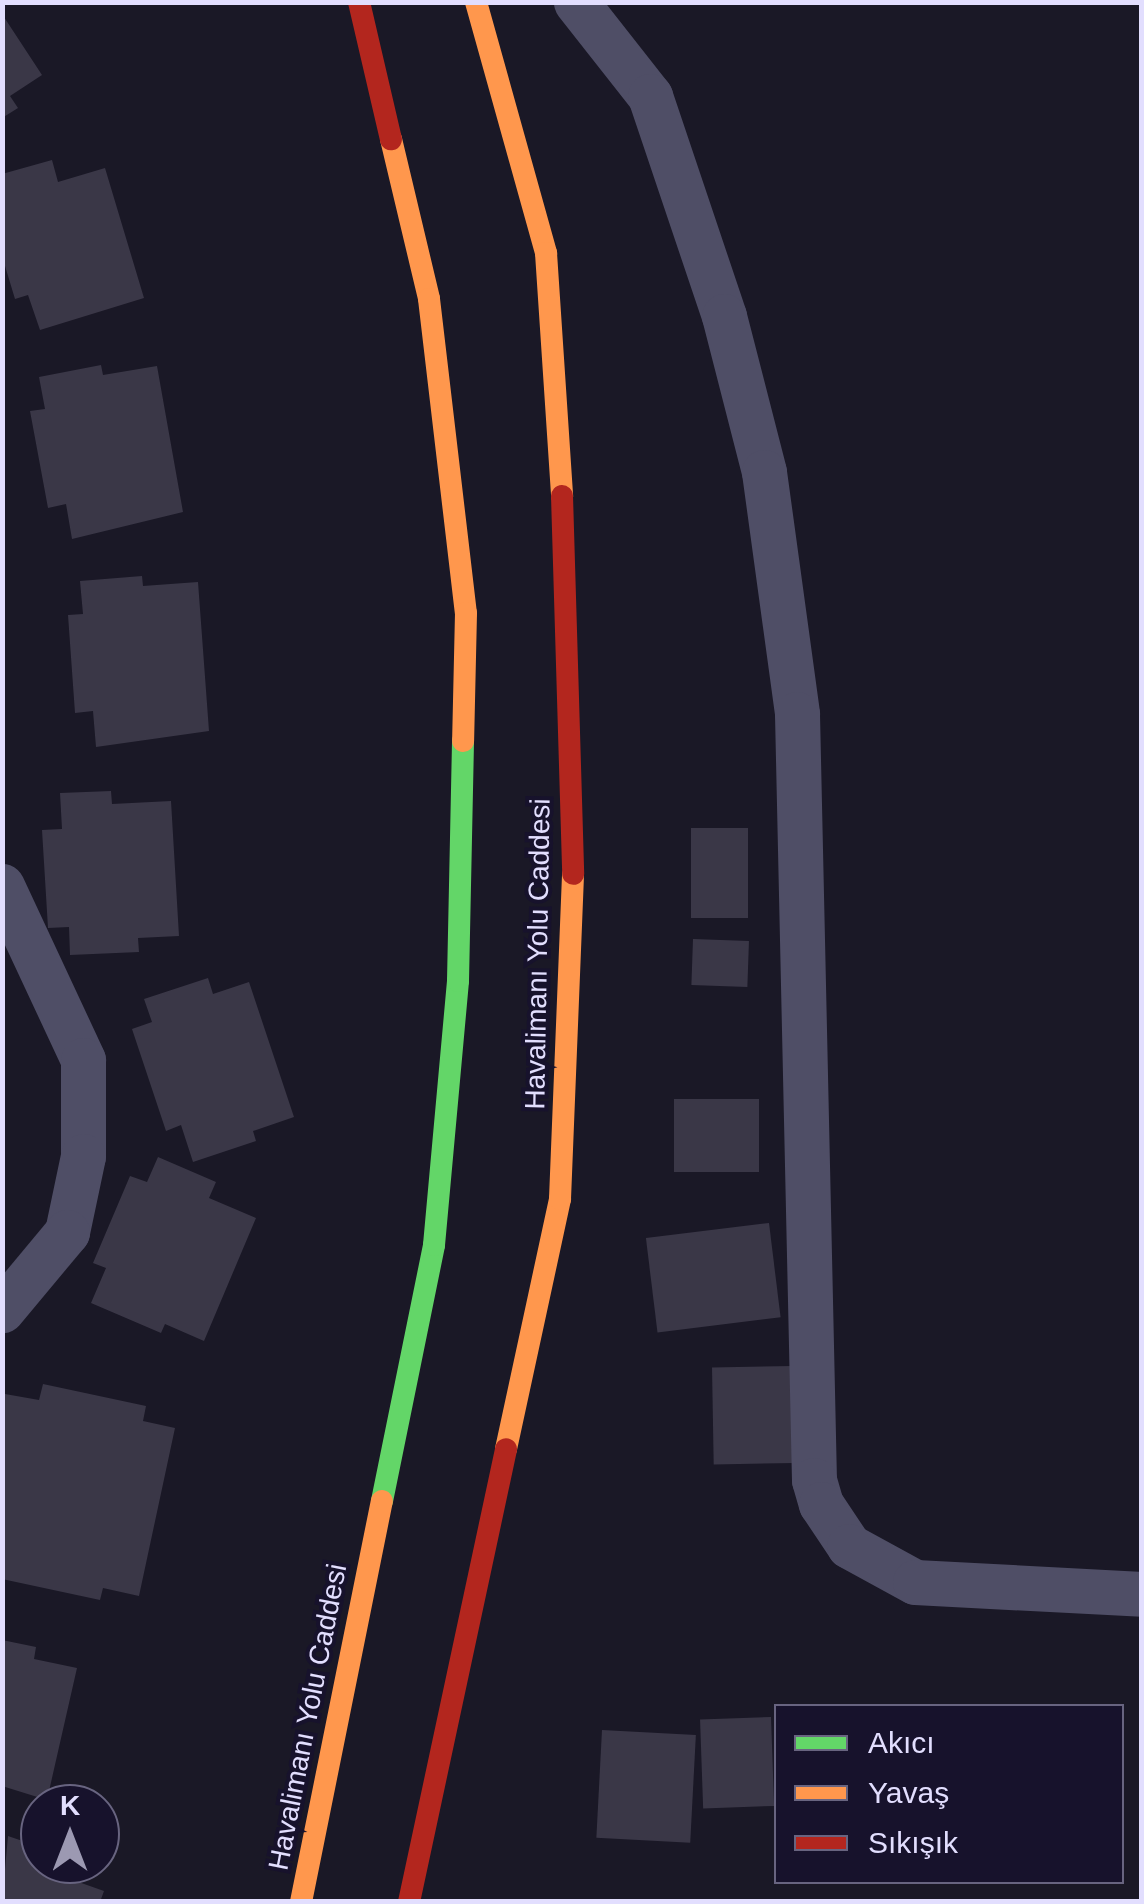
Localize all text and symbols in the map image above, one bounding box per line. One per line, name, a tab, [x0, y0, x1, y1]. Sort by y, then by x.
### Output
street label: Havalimanı Yolu Caddesi	[518, 798, 558, 1110]
street label: Havalimanı Yolu Caddesi	[262, 1561, 354, 1873]
legend	[774, 1704, 1124, 1884]
text: Akıcı	[868, 1726, 935, 1759]
text: Yavaş	[868, 1776, 949, 1809]
north arrow	[20, 1784, 120, 1884]
text: K	[60, 1790, 80, 1821]
text: Sıkışık	[868, 1826, 958, 1859]

